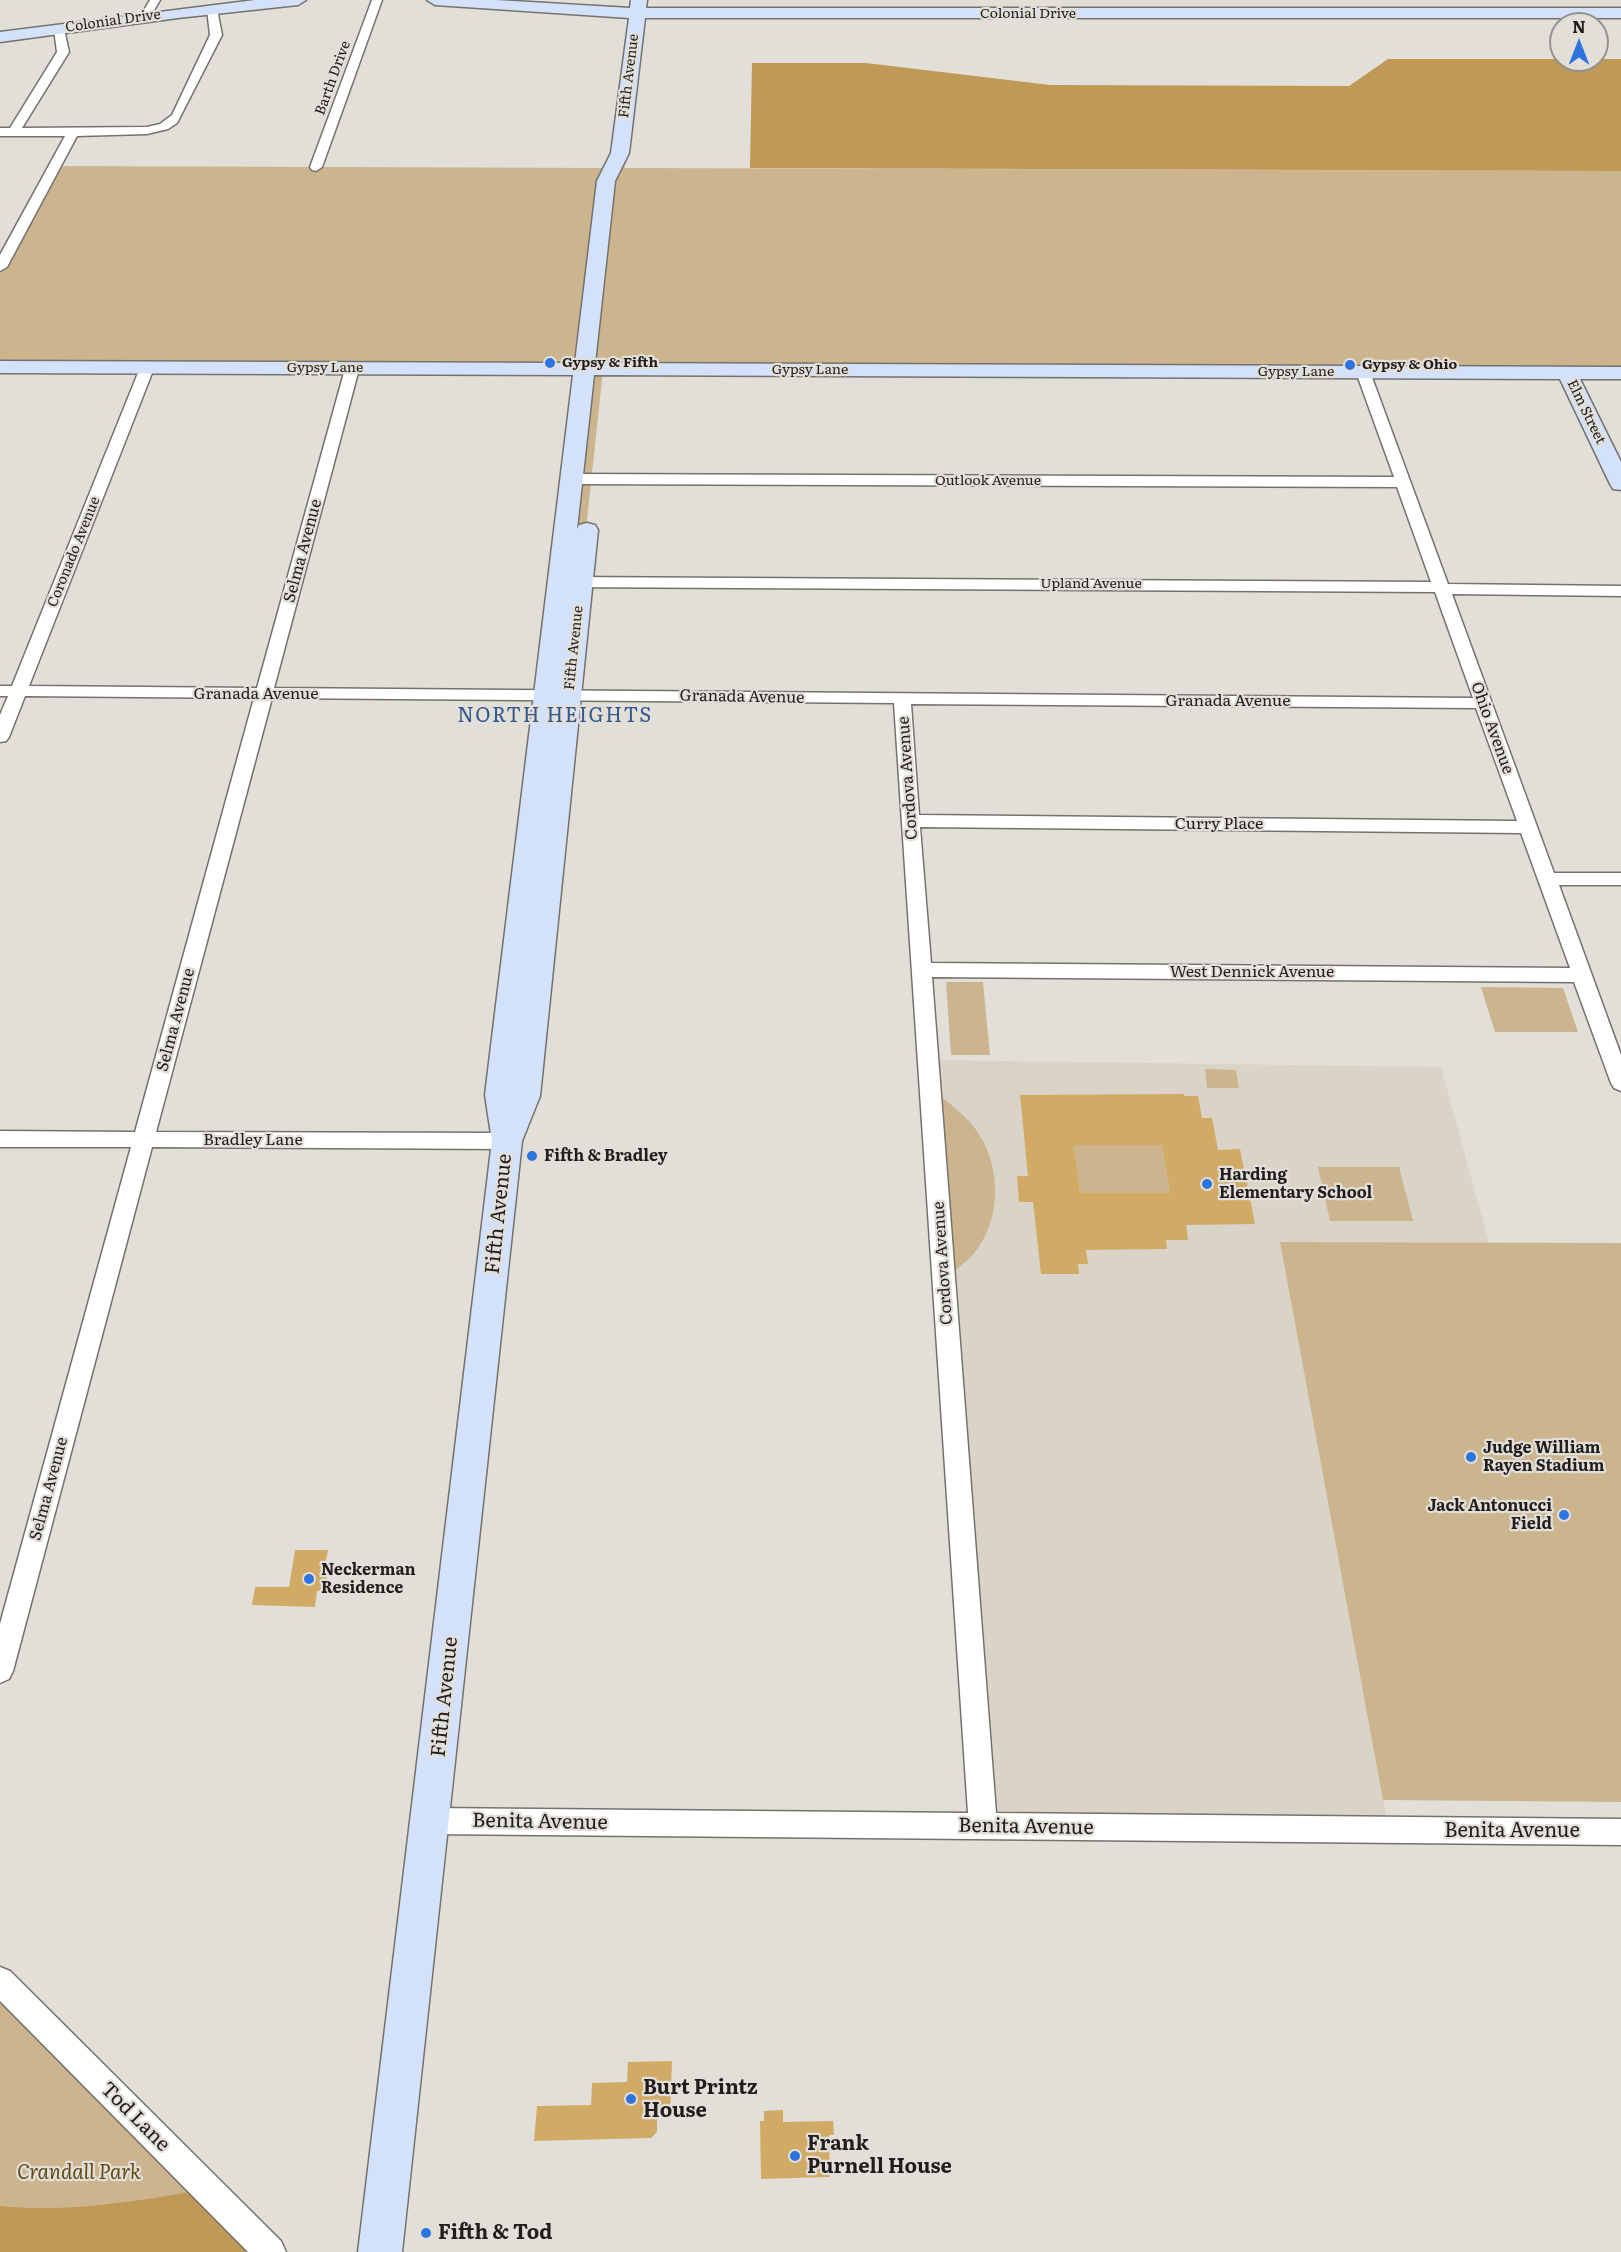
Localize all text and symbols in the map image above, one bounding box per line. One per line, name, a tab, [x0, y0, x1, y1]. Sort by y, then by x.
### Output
street label: Colonial Drive	[64, 6, 162, 36]
street label: Colonial Drive	[980, 6, 1076, 22]
north arrow	[1549, 12, 1609, 72]
text: N	[1572, 14, 1586, 38]
street label: Fifth Avenue	[615, 33, 643, 119]
street label: Barth Drive	[312, 39, 354, 117]
place label: Gypsy & Fifth	[562, 355, 658, 371]
marker: Gypsy & Fifth	[543, 356, 557, 370]
place label: Gypsy & Ohio	[1362, 357, 1457, 373]
marker: Gypsy & Ohio	[1343, 358, 1357, 372]
street label: Gypsy Lane	[287, 360, 363, 376]
street label: Gypsy Lane	[772, 362, 848, 378]
street label: Gypsy Lane	[1258, 364, 1334, 380]
street label: Elm Street	[1563, 377, 1609, 447]
street label: Outlook Avenue	[935, 473, 1041, 489]
street label: Coronado Avenue	[44, 494, 104, 610]
street label: Selma Avenue	[280, 497, 326, 605]
street label: Upland Avenue	[1040, 576, 1142, 592]
street label: Fifth Avenue	[561, 605, 587, 691]
street label: Ohio Avenue	[1466, 679, 1518, 777]
street label: Granada Avenue	[194, 684, 318, 704]
street label: Granada Avenue	[679, 686, 805, 708]
street label: Granada Avenue	[1166, 691, 1290, 711]
district label: NORTH HEIGHTS	[457, 704, 653, 728]
street label: Cordova Avenue	[894, 716, 922, 840]
street label: Curry Place	[1175, 814, 1263, 834]
street label: West Dennick Avenue	[1170, 962, 1334, 982]
street label: Selma Avenue	[153, 966, 199, 1074]
street label: Bradley Lane	[203, 1130, 303, 1150]
place label: Fifth & Bradley	[544, 1146, 668, 1166]
marker: Fifth & Bradley	[525, 1149, 539, 1163]
street label: Fifth Avenue	[481, 1153, 517, 1275]
place label: Harding Elementary School	[1219, 1165, 1372, 1203]
marker: Harding Elementary School	[1200, 1177, 1214, 1191]
street label: Cordova Avenue	[929, 1201, 957, 1325]
street label: Selma Avenue	[26, 1435, 72, 1543]
place label: Judge William Rayen Stadium	[1483, 1438, 1605, 1476]
marker: Judge William Rayen Stadium	[1464, 1450, 1478, 1464]
place label: Jack Antonucci Field	[1428, 1496, 1552, 1534]
marker: Jack Antonucci Field	[1557, 1508, 1571, 1522]
place label: Neckerman Residence	[321, 1560, 416, 1598]
marker: Neckerman Residence	[302, 1572, 316, 1586]
street label: Fifth Avenue	[427, 1636, 463, 1758]
street label: Benita Avenue	[472, 1809, 608, 1835]
street label: Benita Avenue	[958, 1814, 1094, 1840]
street label: Benita Avenue	[1444, 1819, 1580, 1843]
place label: Burt Printz House	[643, 2076, 758, 2123]
street label: Tod Lane	[95, 2077, 175, 2157]
marker: Burt Printz House	[624, 2092, 638, 2106]
place label: Frank Purnell House	[807, 2132, 952, 2179]
marker: Frank Purnell House	[788, 2149, 802, 2163]
park label: Crandall Park	[17, 2161, 141, 2185]
place label: Fifth & Tod	[438, 2221, 552, 2245]
marker: Fifth & Tod	[419, 2226, 433, 2240]

